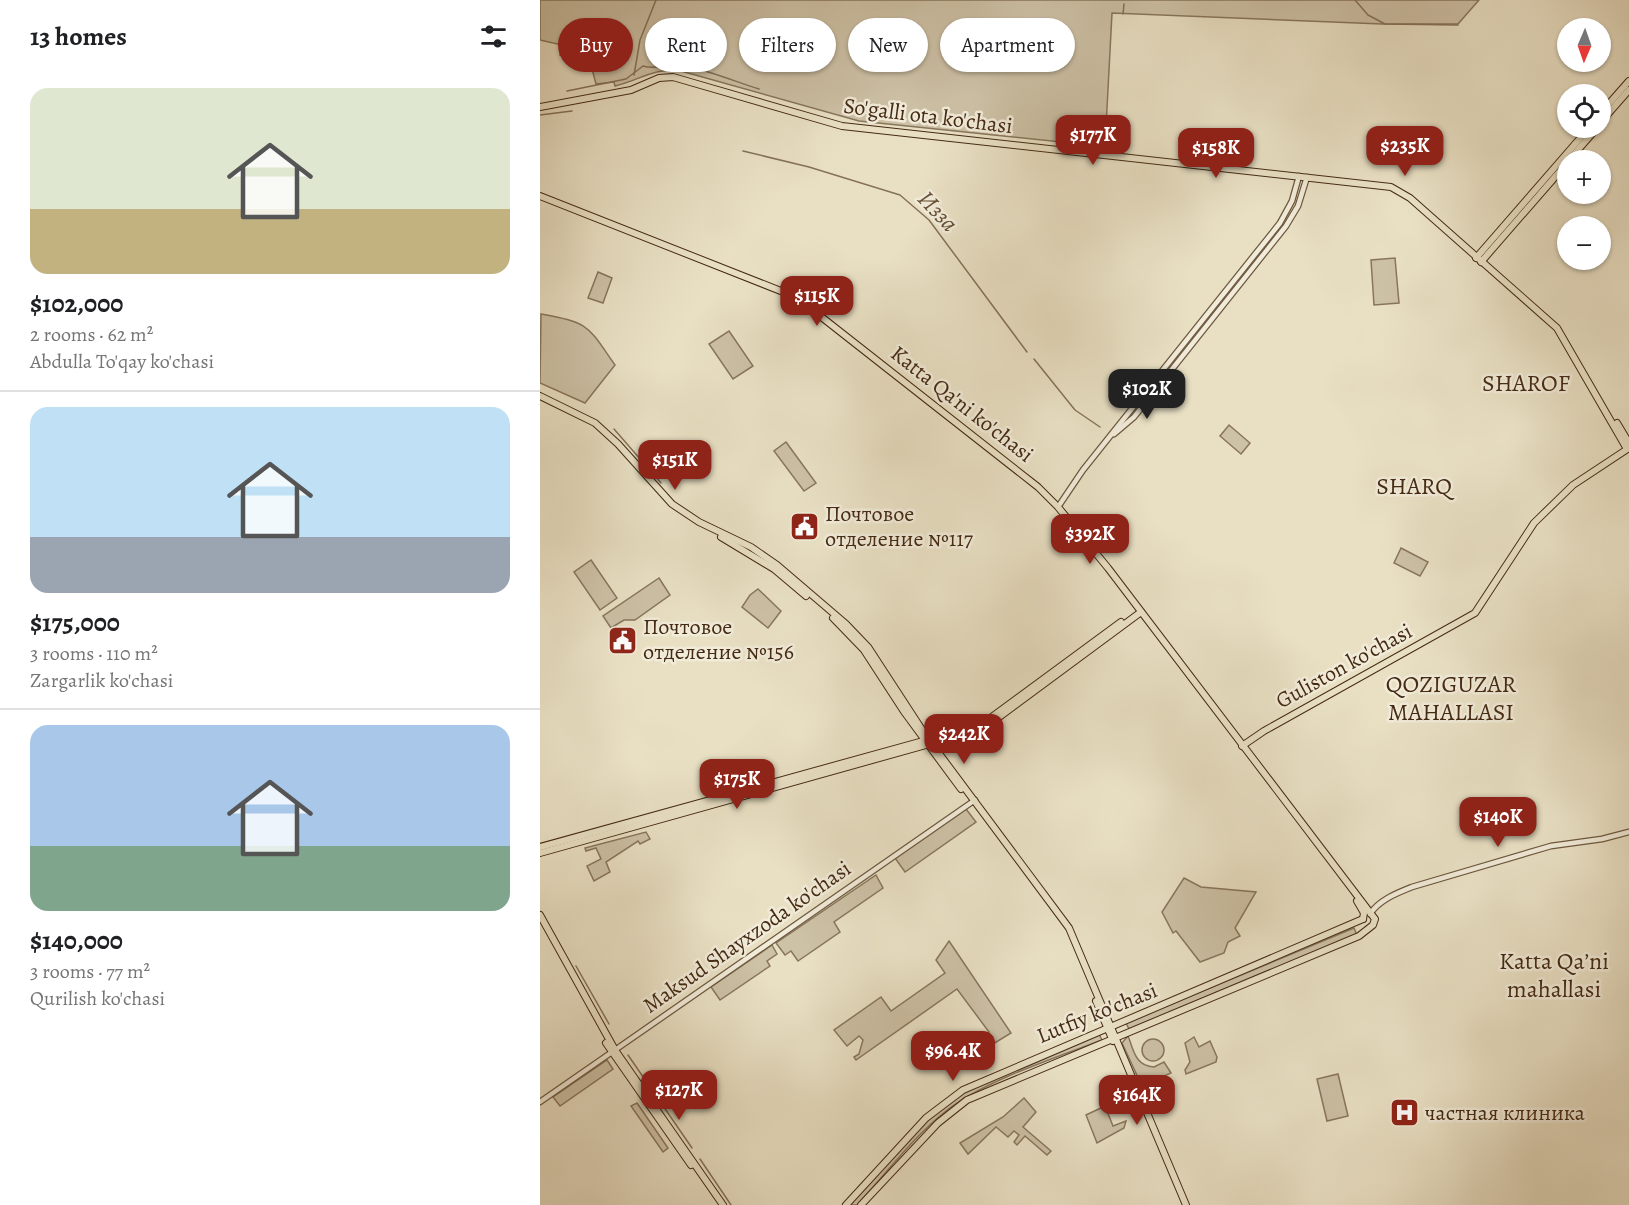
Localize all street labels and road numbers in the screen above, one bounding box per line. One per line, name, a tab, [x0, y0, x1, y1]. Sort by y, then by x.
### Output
street label: So'galli ota ko'chasi	[842, 91, 1014, 141]
street label: Katta Qa'ni ko'chasi	[884, 339, 1040, 469]
street label: Guliston ko'chasi	[1270, 616, 1418, 716]
street label: Maksud Shayxzoda ko'chasi	[637, 854, 857, 1020]
street label: Lutfiy ko'chasi	[1032, 975, 1162, 1051]

